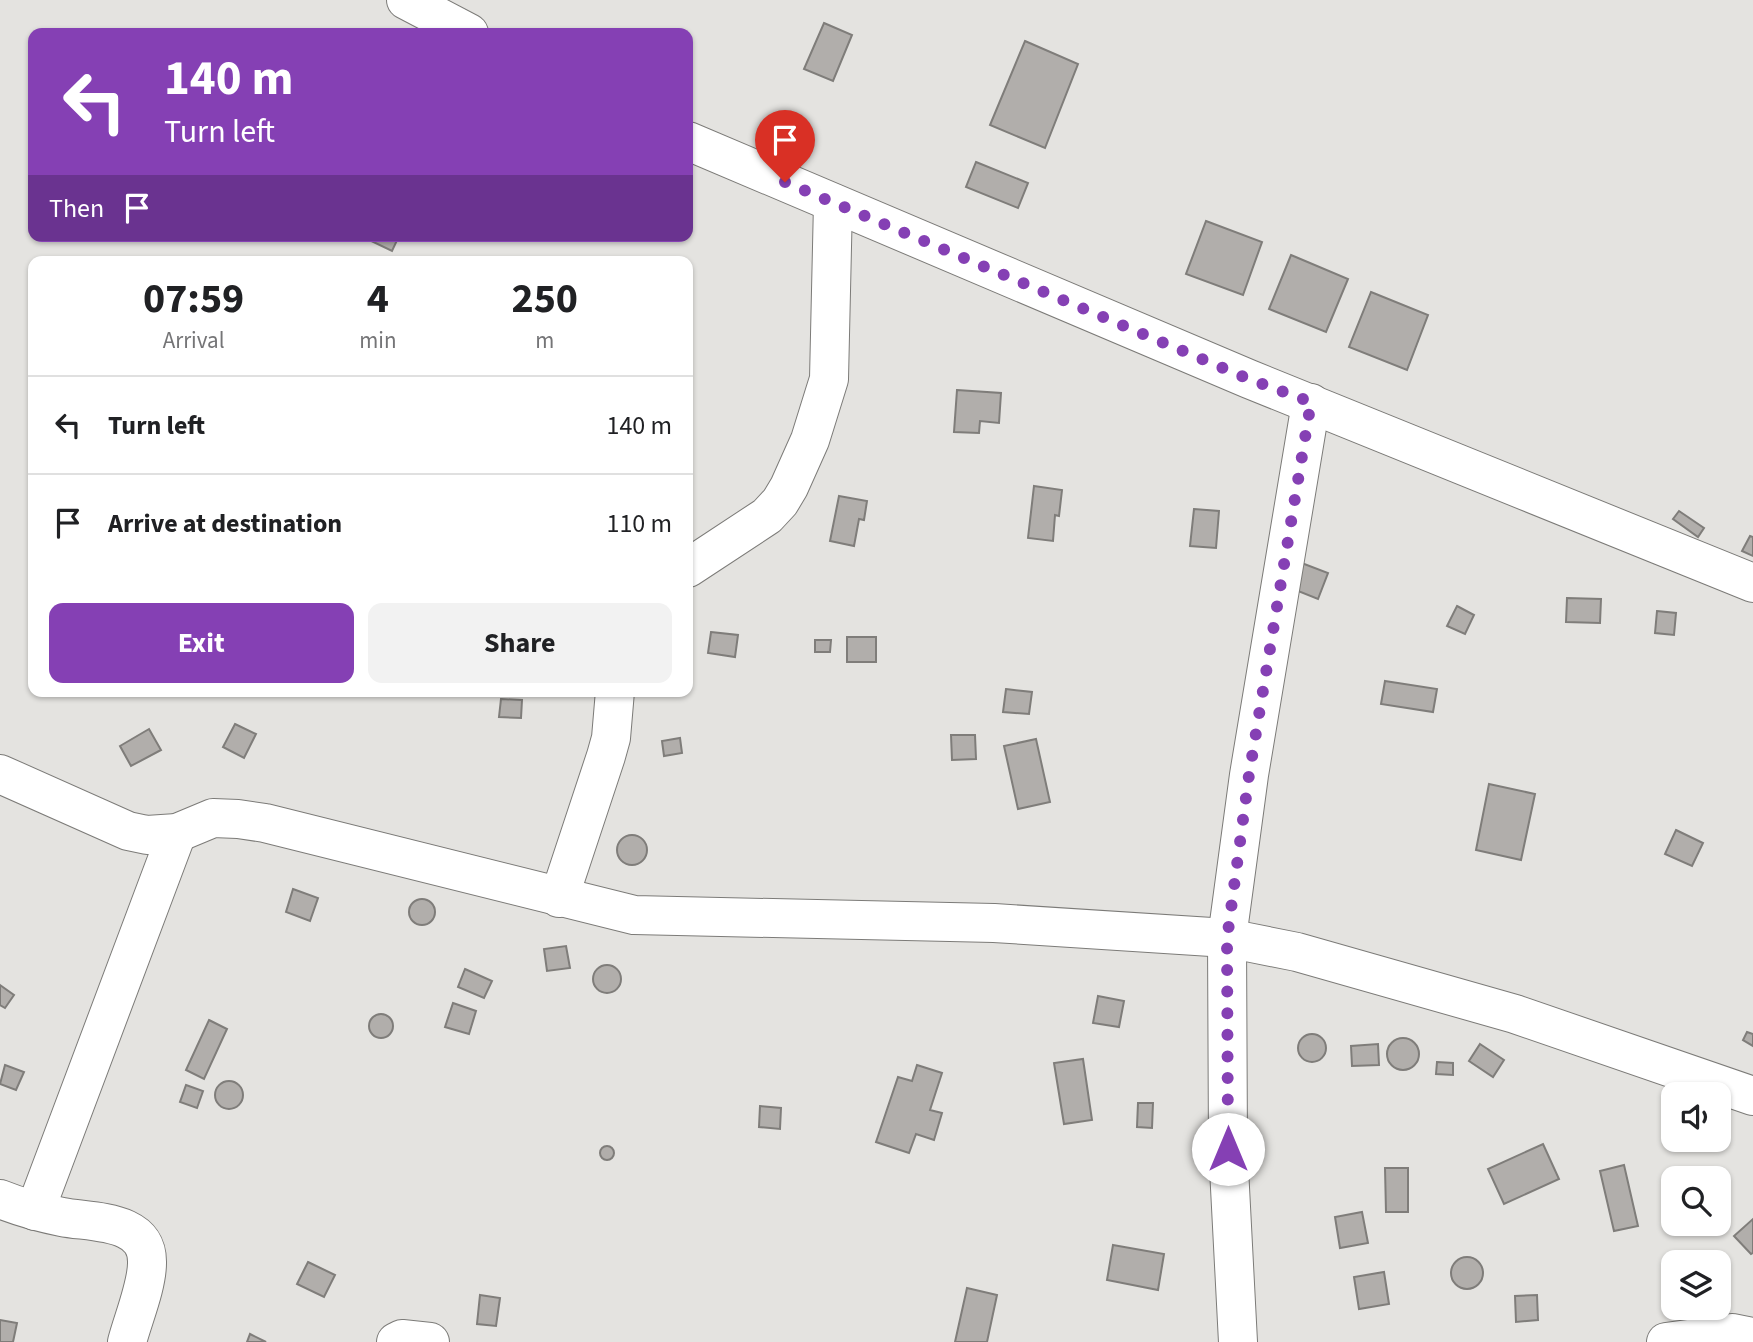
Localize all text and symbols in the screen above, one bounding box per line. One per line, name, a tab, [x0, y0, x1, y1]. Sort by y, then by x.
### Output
text: 140 m	[164, 44, 293, 114]
icon: left	[49, 56, 140, 147]
text: Turn left	[164, 109, 275, 155]
pin	[755, 110, 815, 182]
icon: arrive	[766, 121, 804, 159]
icon: arrive	[118, 189, 156, 227]
text: Then	[49, 190, 104, 227]
text: 07:59	[143, 269, 244, 329]
text: 4	[367, 269, 389, 329]
text: 250	[511, 269, 578, 329]
text: Arrival	[163, 324, 225, 357]
text: min	[359, 324, 397, 357]
text: m	[535, 324, 554, 357]
icon: left	[49, 406, 87, 444]
text: Turn left	[108, 407, 205, 444]
text: 140 m	[606, 407, 672, 444]
icon: arrive	[49, 504, 87, 542]
text: Arrive at destination	[108, 505, 342, 542]
text: 110 m	[606, 505, 672, 542]
button: Exit	[49, 603, 354, 683]
button: Share	[368, 603, 672, 683]
map controls	[1661, 1082, 1731, 1320]
button: sound	[1661, 1082, 1731, 1152]
position arrow	[1191, 1112, 1265, 1186]
button: search	[1661, 1166, 1731, 1236]
button: layers	[1661, 1250, 1731, 1320]

